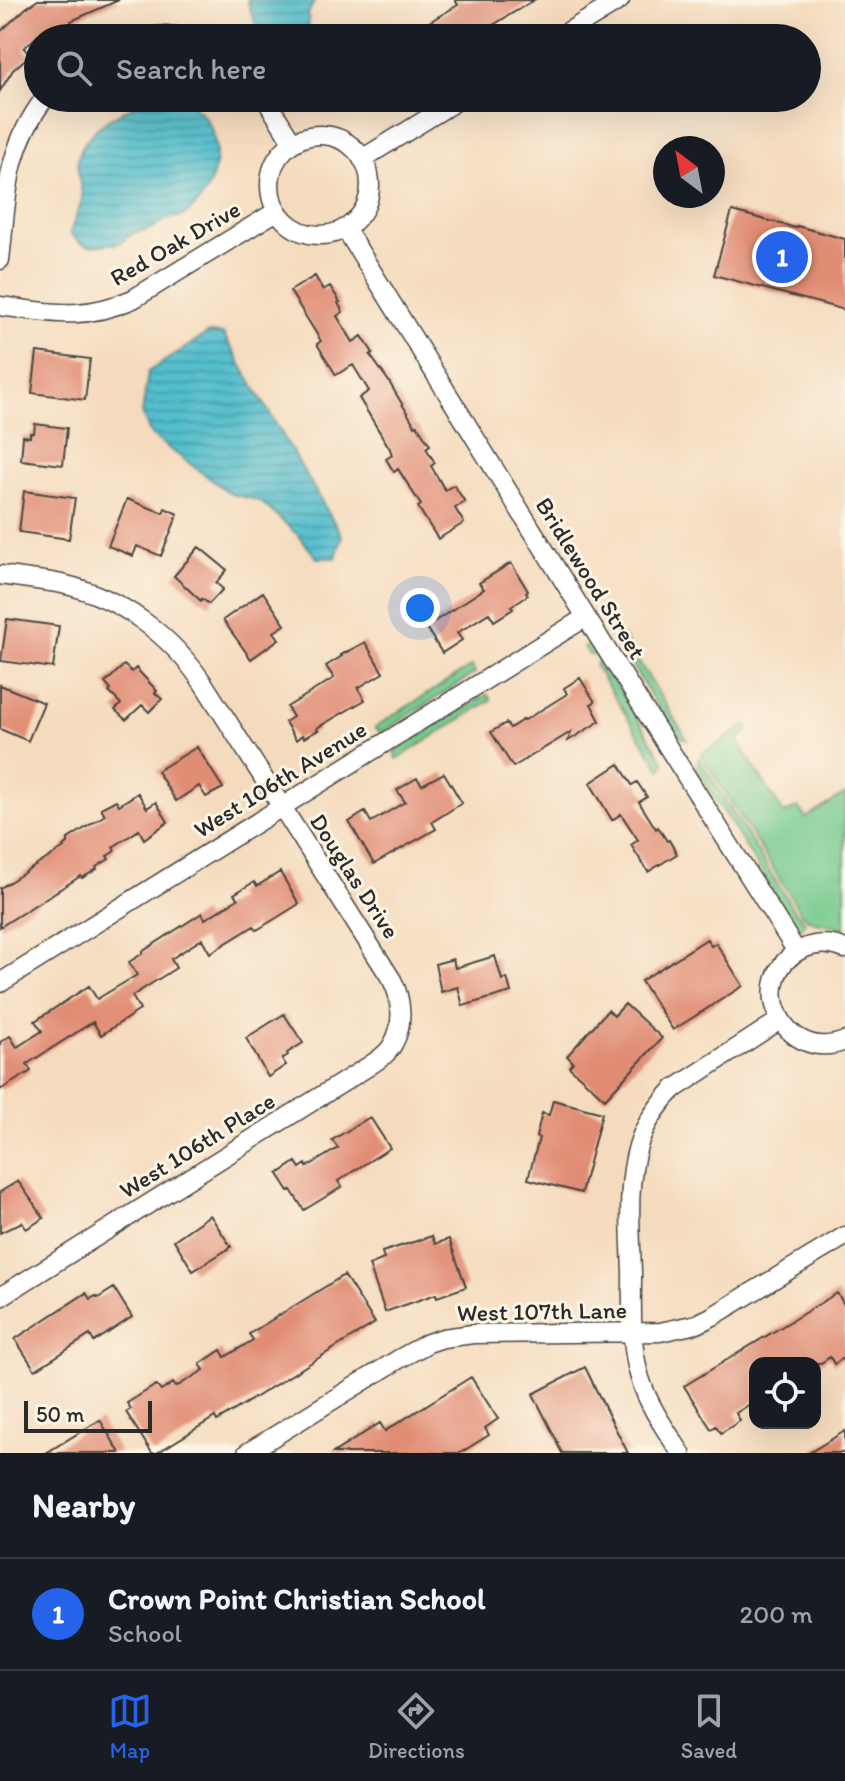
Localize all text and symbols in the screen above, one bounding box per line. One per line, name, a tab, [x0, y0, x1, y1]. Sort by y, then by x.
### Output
search box	[24, 24, 821, 112]
icon: search	[52, 46, 96, 90]
text: Search here	[116, 50, 266, 87]
north arrow	[653, 136, 725, 208]
street label: Red Oak Drive	[105, 194, 245, 292]
pin: 1	[756, 227, 808, 287]
street label: Bridlewood Street	[530, 492, 652, 664]
your location	[400, 588, 440, 628]
street label: West 106th Avenue	[188, 714, 372, 844]
street label: Douglas Drive	[304, 808, 406, 944]
street label: West 106th Place	[114, 1086, 280, 1204]
street label: West 107th Lane	[457, 1295, 627, 1327]
map controls	[749, 1357, 821, 1429]
button: locate	[749, 1357, 821, 1429]
scale bar	[24, 1397, 152, 1433]
text: 50 m	[36, 1401, 85, 1428]
text: Nearby	[32, 1485, 135, 1526]
text: Crown Point Christian School	[108, 1580, 485, 1617]
text: 1	[52, 1598, 64, 1630]
text: 200 m	[740, 1598, 813, 1630]
text: School	[108, 1617, 182, 1649]
tab: Map	[108, 1689, 152, 1764]
tab: Directions	[368, 1689, 465, 1764]
tab: Saved	[681, 1689, 737, 1764]

